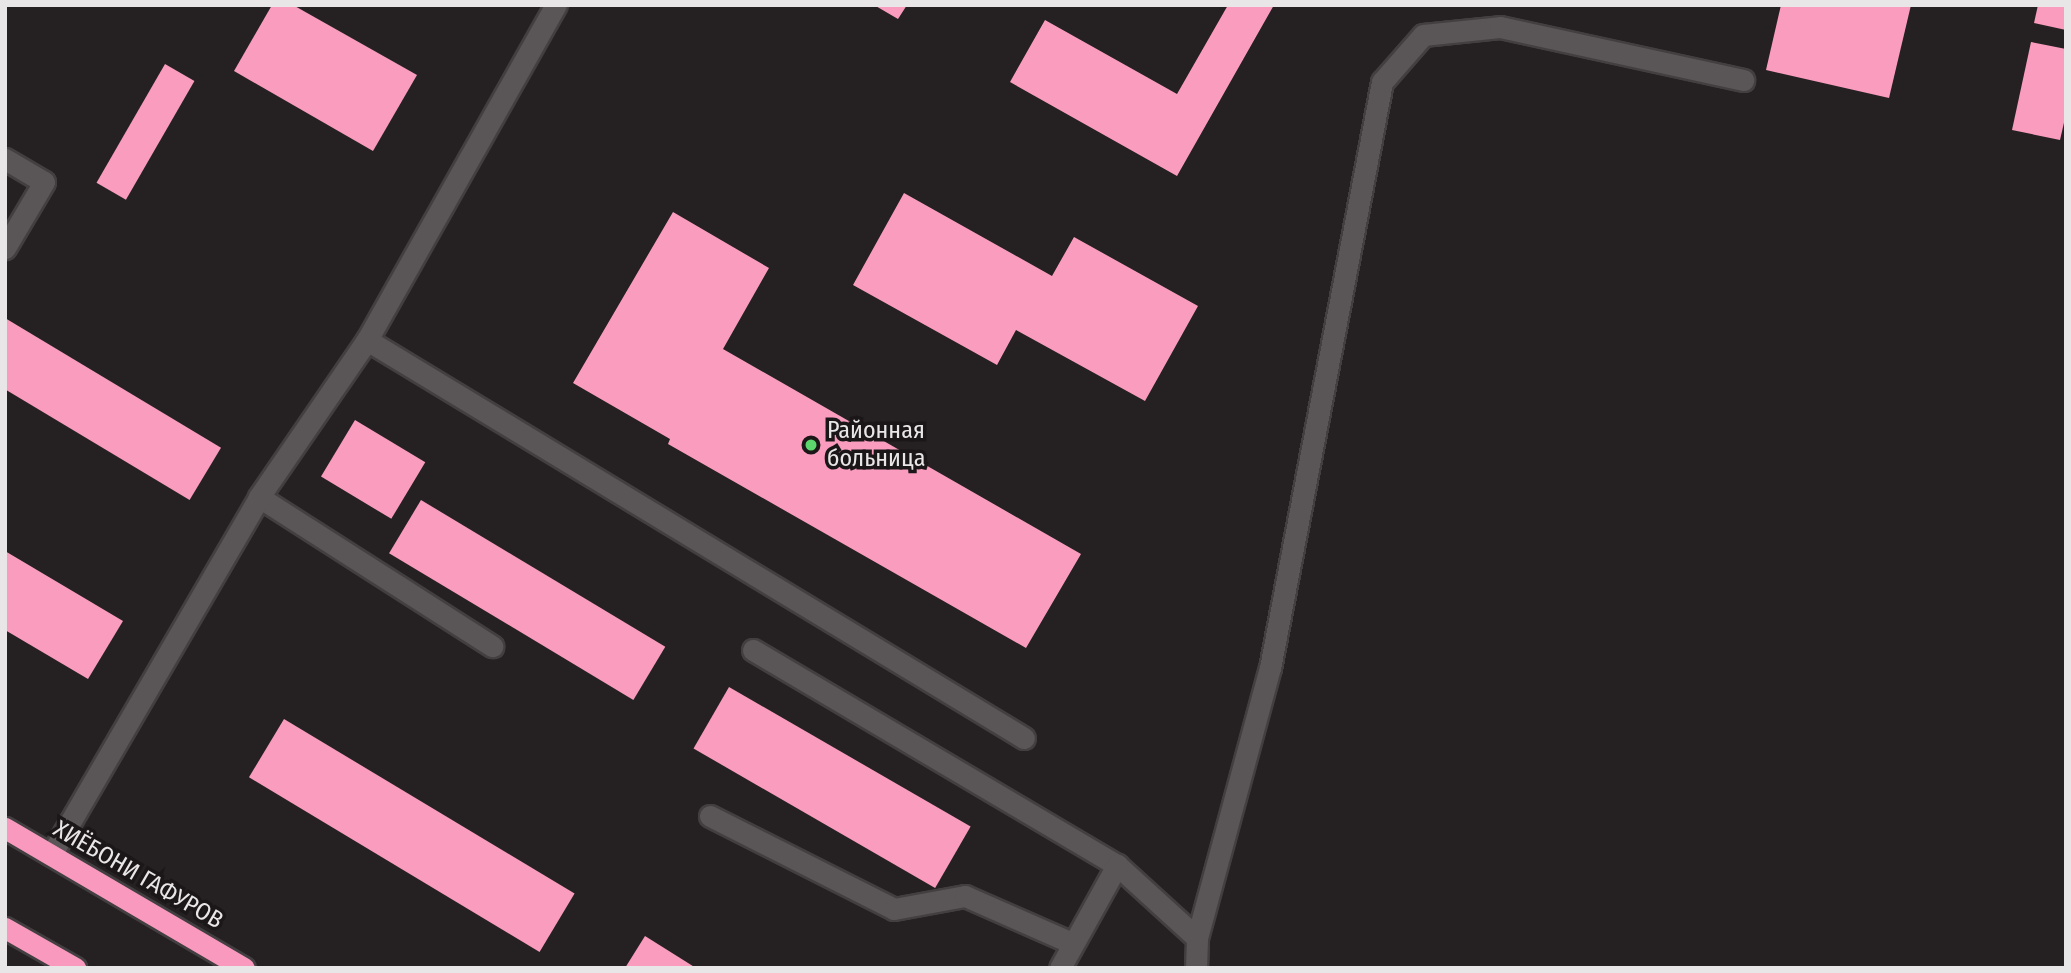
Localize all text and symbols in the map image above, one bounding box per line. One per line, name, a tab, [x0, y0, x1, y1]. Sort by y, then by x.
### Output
place label: Районная больница	[827, 417, 925, 473]
marker: Районная больница	[801, 435, 821, 455]
street label: ХИЁБОНИ ГАФУРОВ	[48, 815, 228, 935]

